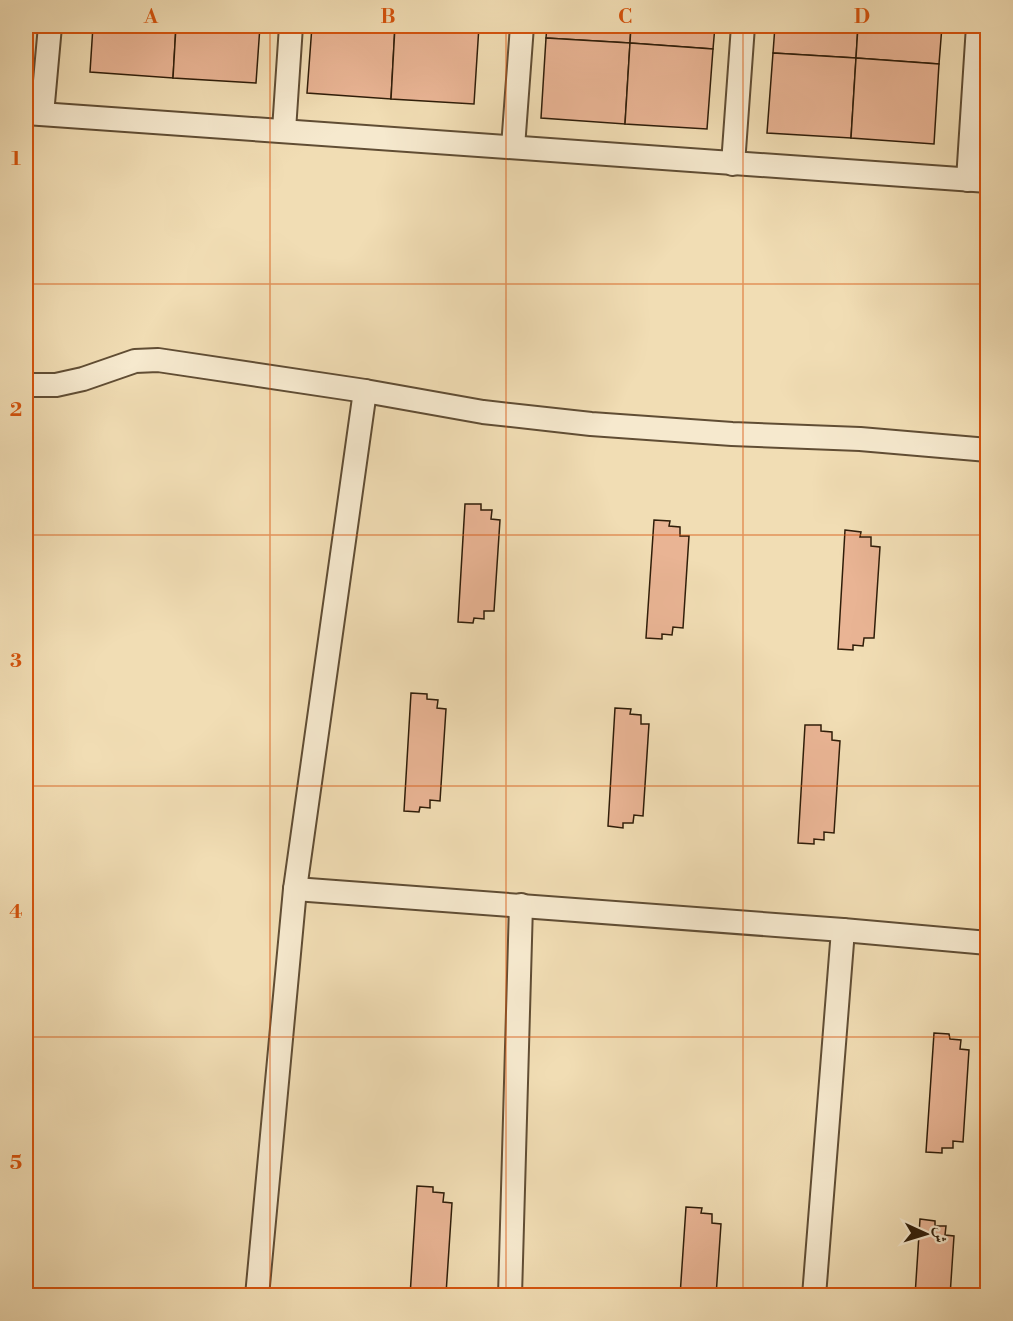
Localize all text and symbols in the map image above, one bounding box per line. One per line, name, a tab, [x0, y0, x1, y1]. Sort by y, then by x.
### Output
text: A	[143, 5, 159, 30]
text: B	[380, 5, 396, 30]
text: C	[618, 5, 632, 30]
text: D	[854, 5, 870, 30]
text: 1	[11, 147, 21, 172]
text: 2	[10, 398, 22, 423]
text: 3	[10, 649, 22, 674]
text: 4	[9, 900, 23, 925]
text: 5	[10, 1151, 22, 1176]
north arrow	[896, 1204, 956, 1264]
text: ش	[929, 1226, 950, 1244]

